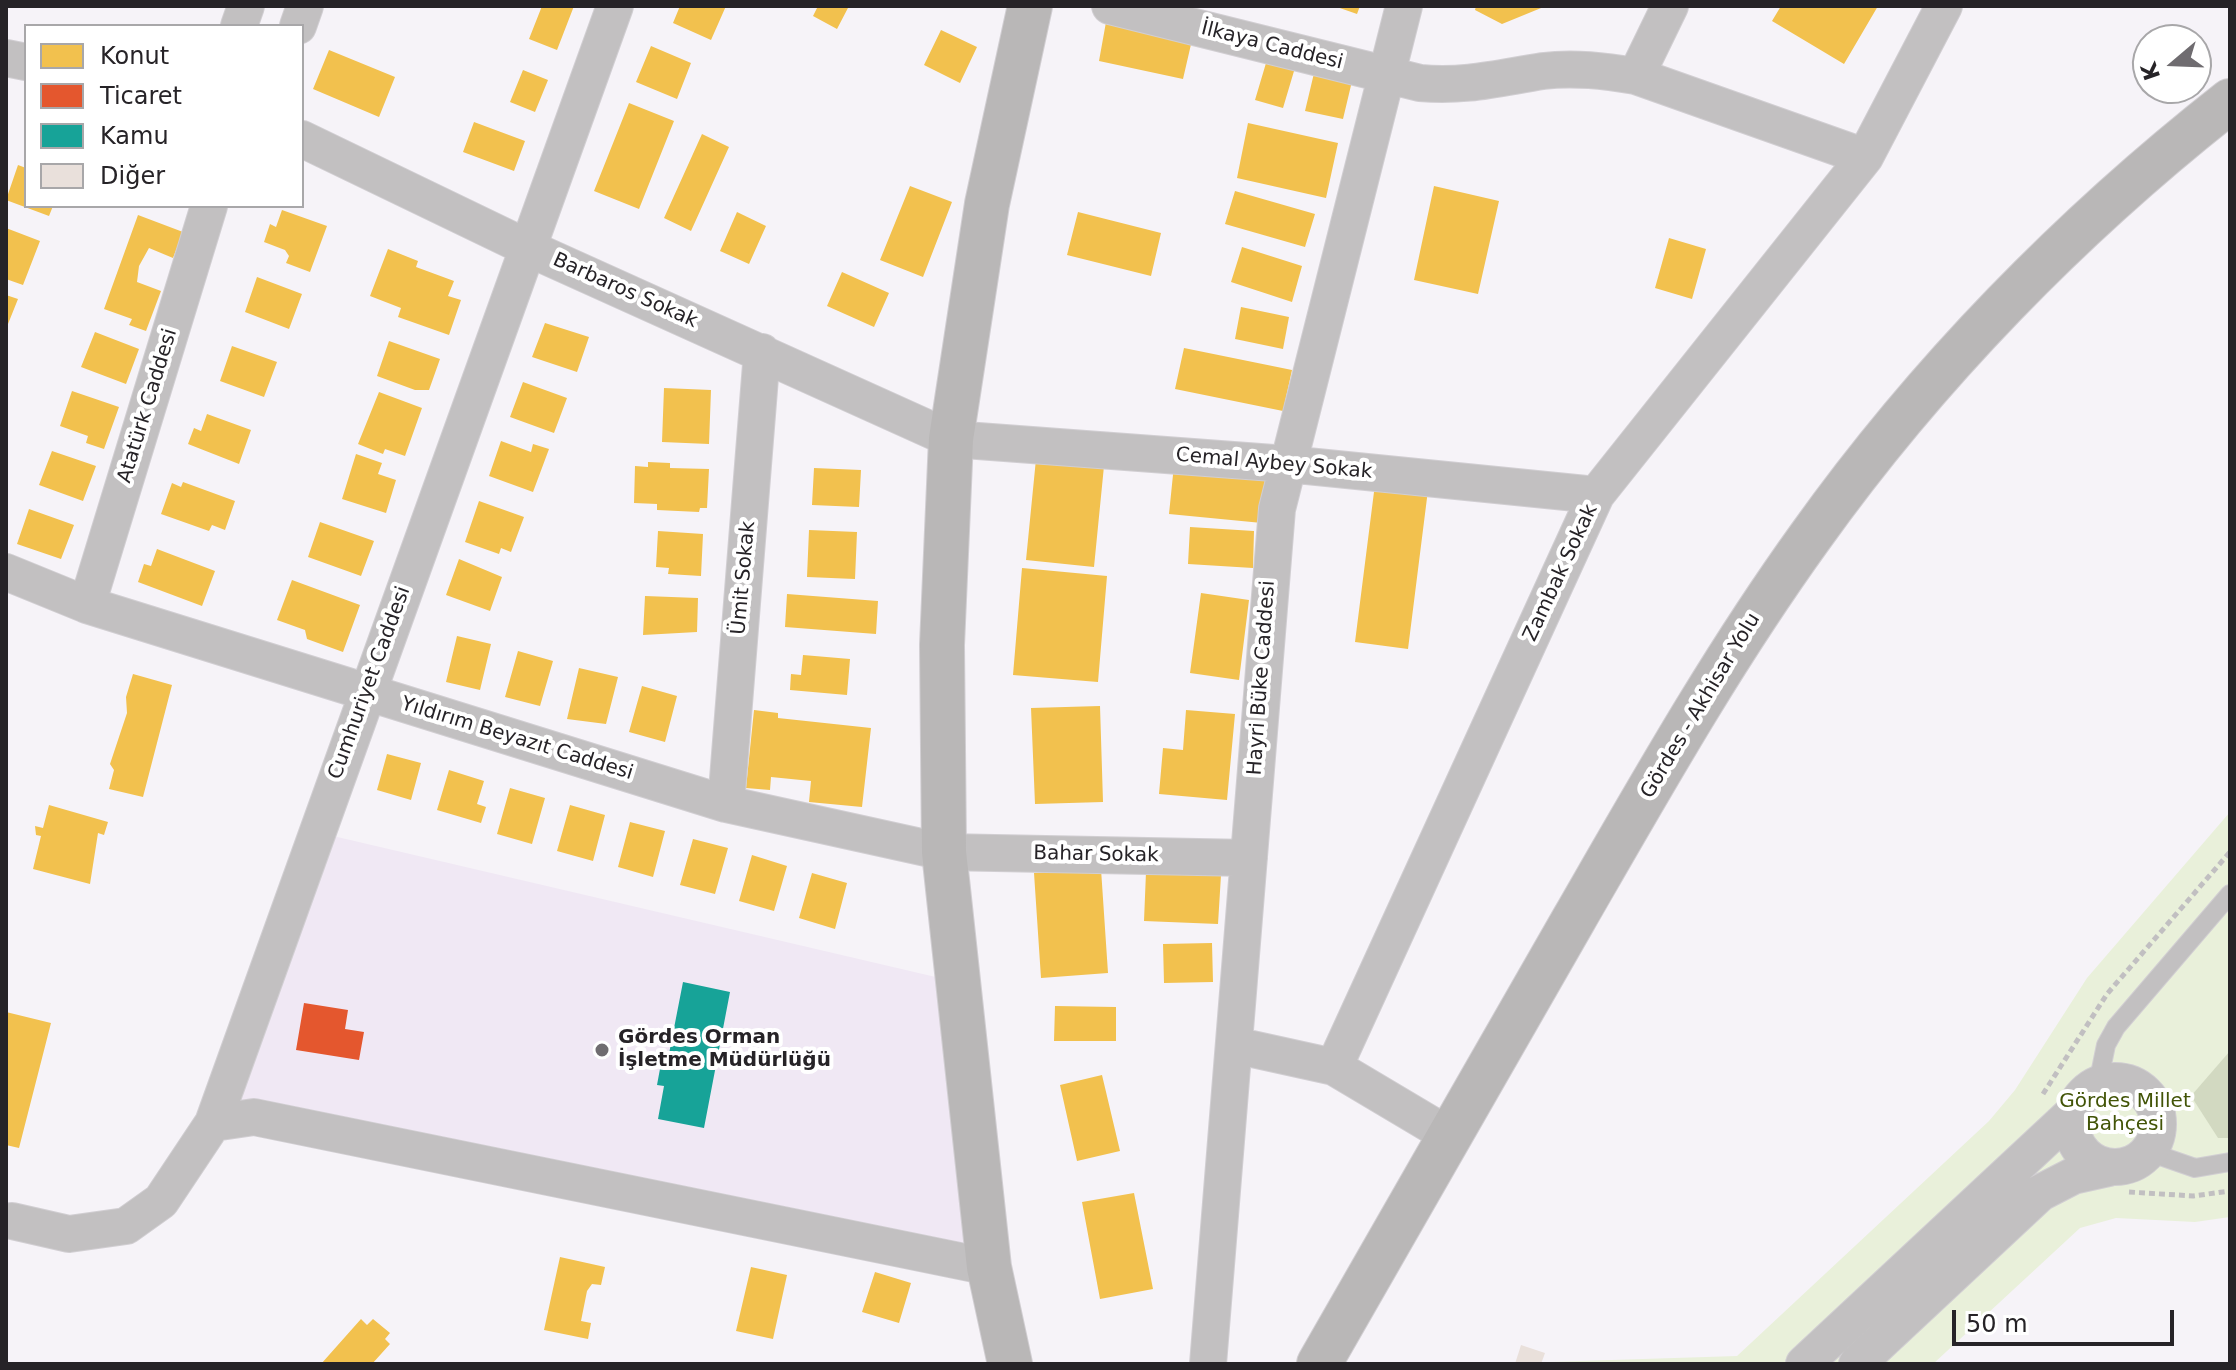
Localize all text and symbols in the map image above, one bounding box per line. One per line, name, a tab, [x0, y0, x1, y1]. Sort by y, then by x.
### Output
street label: İlkaya Caddesi	[1199, 17, 1345, 75]
legend	[24, 24, 304, 208]
north arrow	[2132, 24, 2212, 104]
text: Konut	[100, 42, 169, 70]
text: K	[2136, 59, 2165, 83]
text: Ticaret	[100, 82, 182, 110]
text: Kamu	[100, 122, 169, 150]
text: Diğer	[100, 162, 165, 190]
street label: Barbaros Sokak	[549, 248, 701, 334]
street label: Atatürk Caddesi	[113, 326, 183, 486]
street label: Cemal Aybey Sokak	[1175, 443, 1373, 485]
street label: Zambak Sokak	[1519, 501, 1603, 645]
street label: Ümit Sokak	[727, 520, 761, 636]
street label: Hayri Büke Caddesi	[1243, 580, 1281, 776]
street label: Cumhuriyet Caddesi	[324, 583, 416, 783]
street label: Gördes - Akhisar Yolu	[1636, 609, 1766, 803]
street label: Yıldırım Beyazıt Caddesi	[398, 692, 636, 786]
street label: Bahar Sokak	[1033, 842, 1159, 868]
place label: Gördes Orman İşletme Müdürlüğü	[618, 1026, 831, 1073]
marker: Gördes Orman İşletme Müdürlüğü	[593, 1041, 611, 1059]
park label: Gördes Millet Bahçesi	[2059, 1090, 2191, 1137]
scale bar	[1956, 1294, 2178, 1344]
text: 50 m	[1966, 1310, 2028, 1338]

